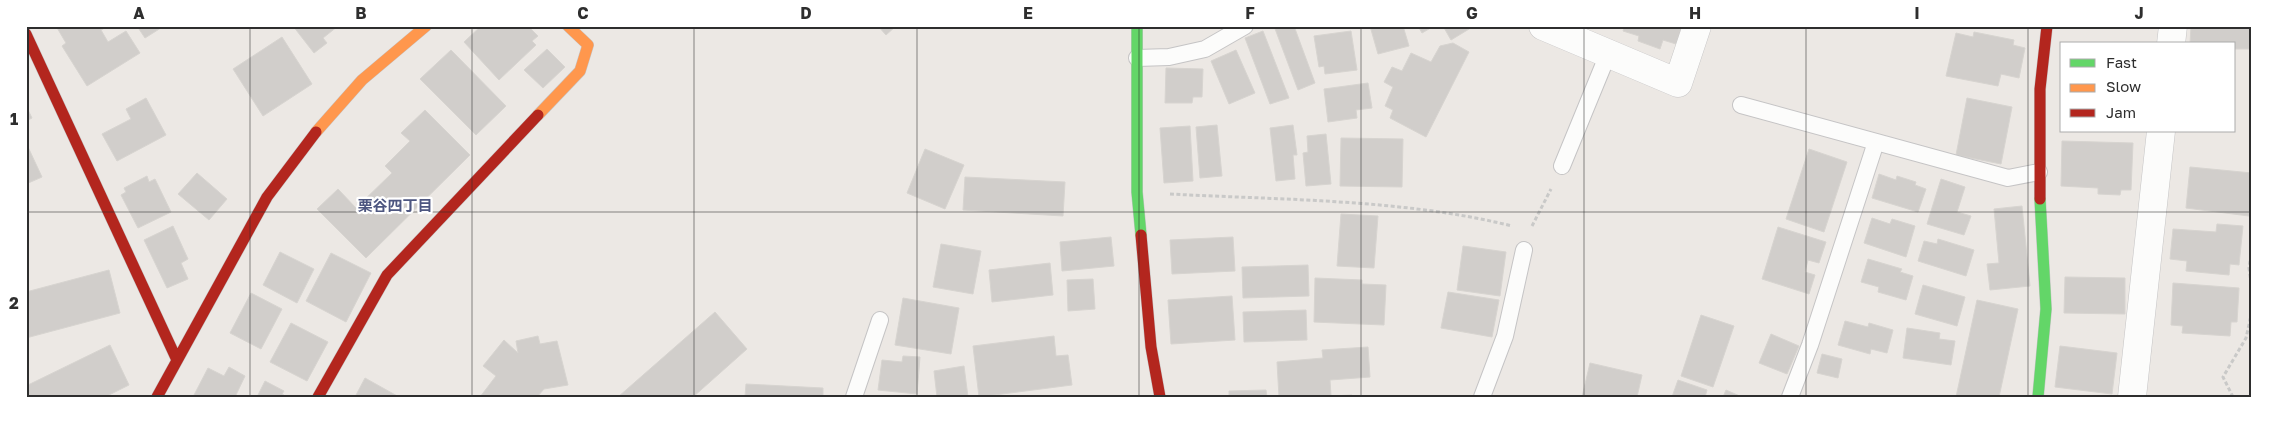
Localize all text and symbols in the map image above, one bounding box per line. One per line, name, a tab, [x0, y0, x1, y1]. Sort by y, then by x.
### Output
text: A	[133, 3, 145, 23]
text: B	[355, 3, 367, 23]
text: C	[577, 3, 589, 23]
text: D	[800, 3, 812, 23]
text: E	[1023, 3, 1033, 23]
text: F	[1245, 3, 1255, 23]
text: G	[1466, 3, 1478, 23]
text: H	[1689, 3, 1701, 23]
text: I	[1914, 3, 1920, 23]
text: J	[2134, 3, 2144, 23]
legend	[2060, 42, 2236, 132]
text: Fast	[2106, 53, 2137, 71]
text: Slow	[2106, 77, 2141, 95]
text: Jam	[2106, 103, 2136, 121]
text: 1	[10, 109, 18, 129]
district label: 栗谷四丁目	[357, 196, 433, 214]
text: 2	[9, 293, 19, 313]

